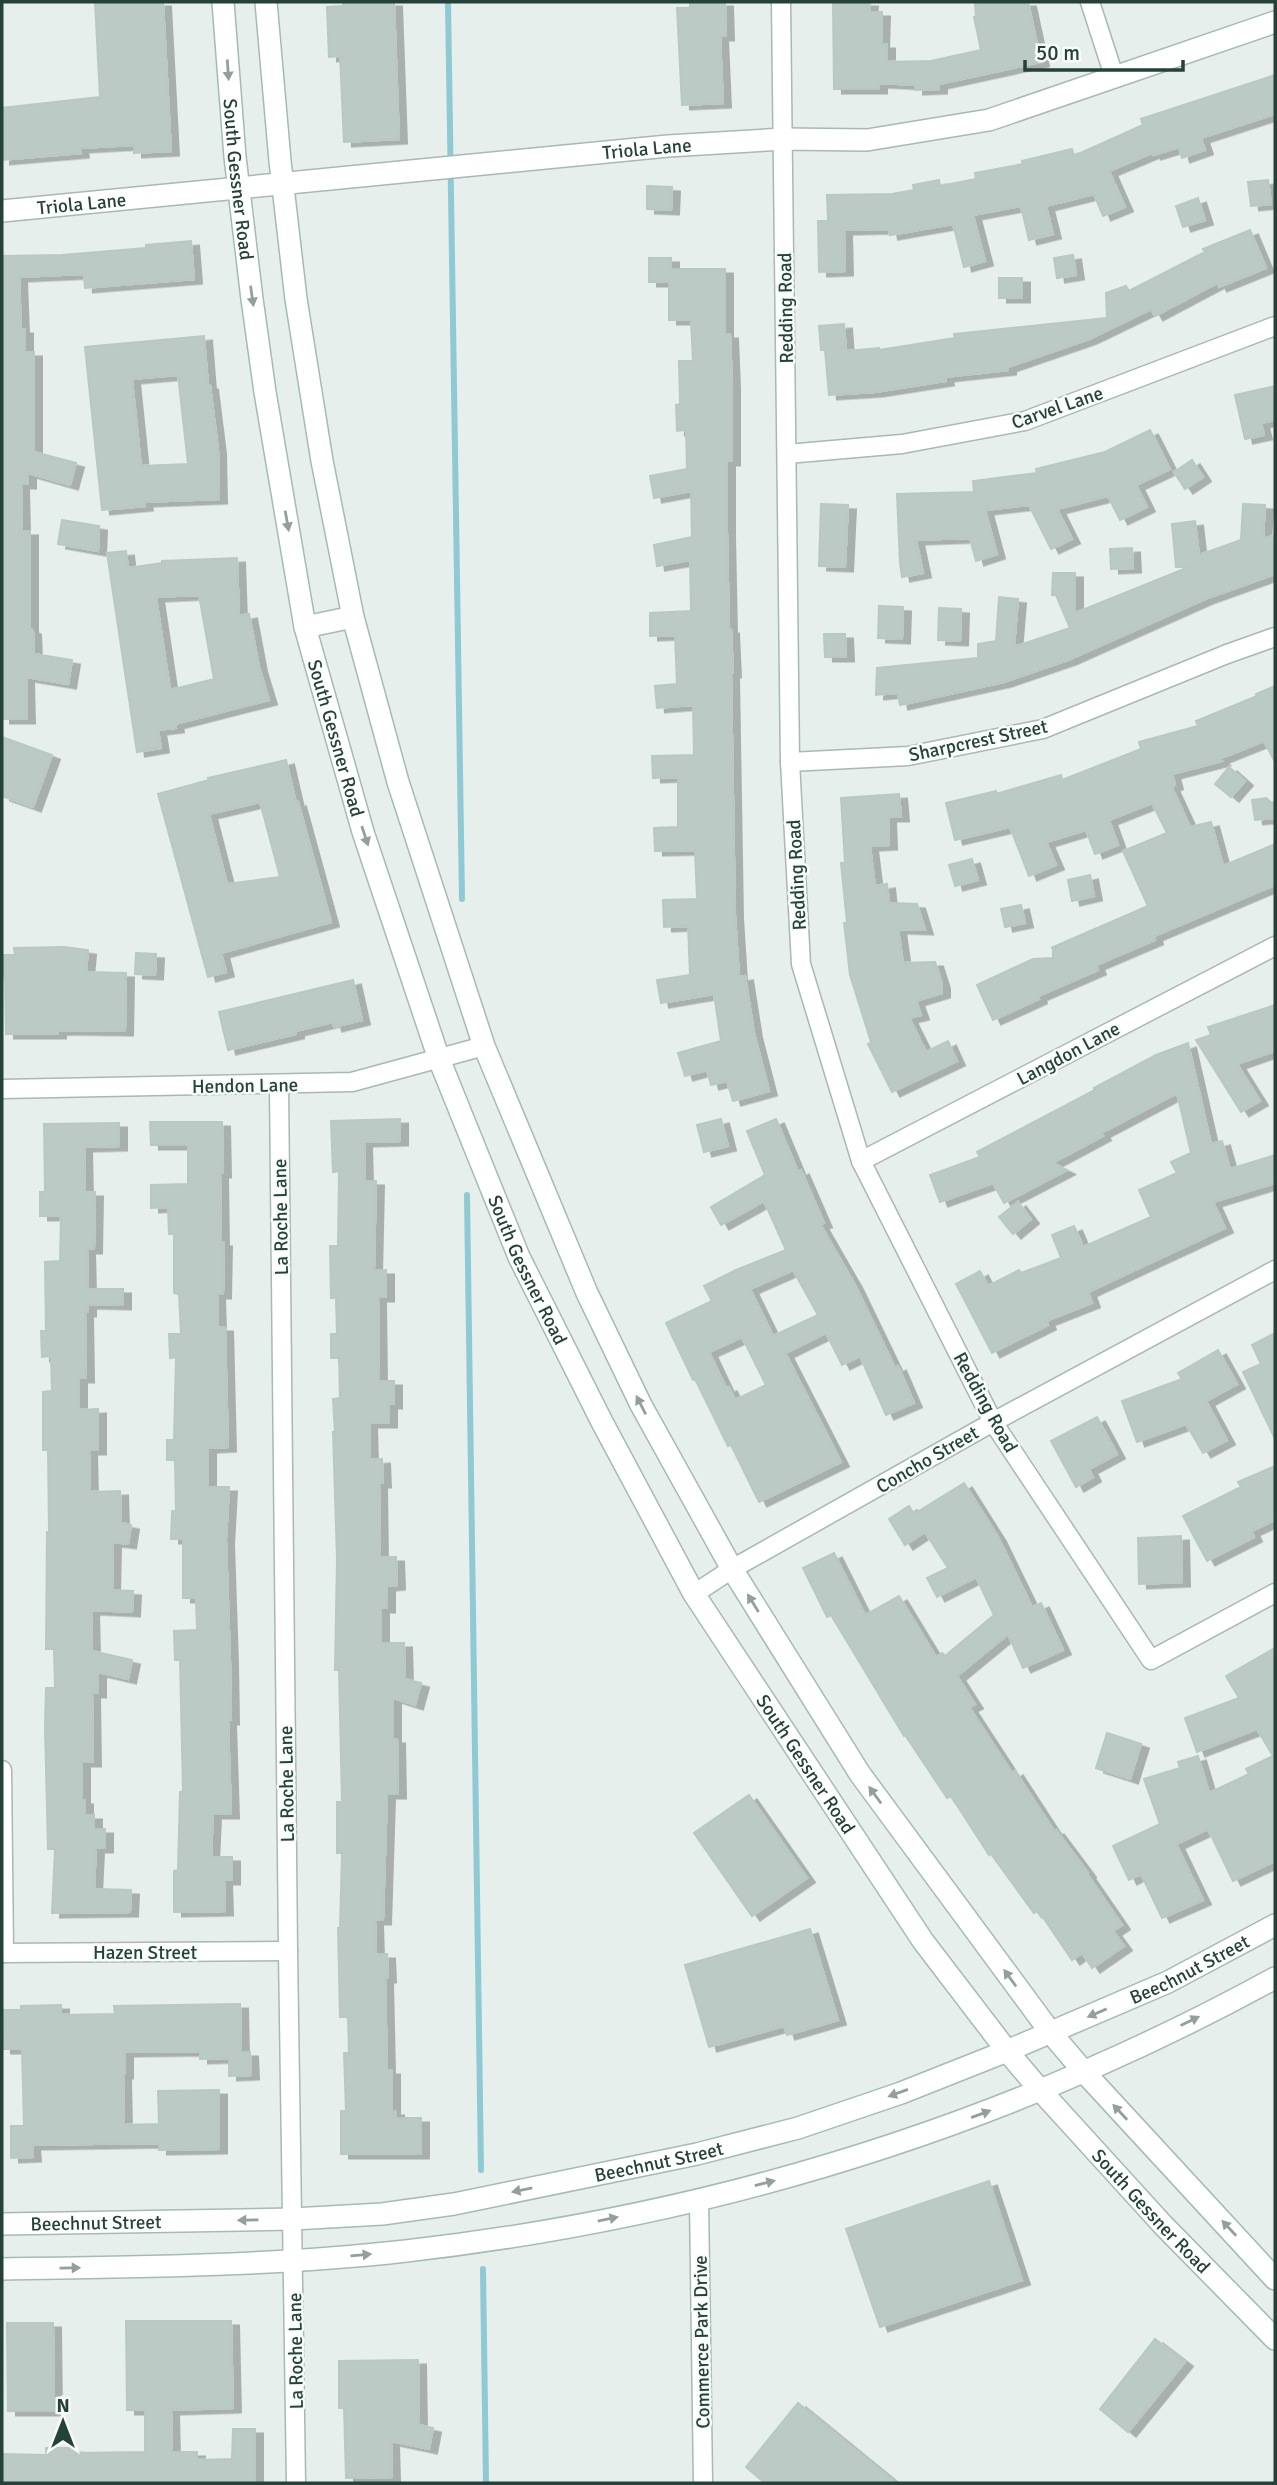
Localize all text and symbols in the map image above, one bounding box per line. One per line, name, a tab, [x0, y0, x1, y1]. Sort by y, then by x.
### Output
scale bar	[1025, 28, 1182, 72]
text: 50 m	[1036, 40, 1080, 66]
one-way arrow	[223, 59, 234, 81]
street label: South Gessner Road	[218, 98, 258, 261]
street label: Triola Lane	[601, 134, 692, 165]
street label: Triola Lane	[36, 188, 127, 221]
street label: Redding Road	[773, 252, 799, 364]
one-way arrow	[247, 285, 258, 307]
street label: Carvel Lane	[1008, 381, 1106, 435]
one-way arrow	[282, 510, 293, 532]
street label: South Gessner Road	[302, 657, 369, 819]
street label: Sharpcrest Street	[907, 714, 1050, 767]
street label: Redding Road	[782, 819, 812, 931]
one-way arrow	[360, 826, 370, 847]
street label: Langdon Lane	[1013, 1017, 1124, 1091]
street label: Hendon Lane	[192, 1073, 298, 1099]
street label: La Roche Lane	[268, 1158, 294, 1276]
street label: South Gessner Road	[482, 1192, 572, 1349]
street label: Redding Road	[948, 1348, 1023, 1457]
one-way arrow	[636, 1395, 647, 1415]
street label: Concho Street	[872, 1421, 983, 1499]
one-way arrow	[747, 1593, 760, 1613]
street label: South Gessner Road	[751, 1690, 860, 1839]
street label: La Roche Lane	[274, 1725, 300, 1843]
one-way arrow	[869, 1786, 883, 1804]
street label: Beechnut Street	[1126, 1930, 1254, 2010]
street label: Hazen Street	[93, 1941, 197, 1965]
one-way arrow	[1003, 1969, 1017, 1987]
one-way arrow	[1087, 2007, 1108, 2018]
one-way arrow	[1180, 2016, 1200, 2027]
one-way arrow	[888, 2088, 909, 2099]
one-way arrow	[1113, 2104, 1129, 2121]
one-way arrow	[971, 2108, 992, 2119]
street label: Beechnut Street	[592, 2137, 726, 2188]
street label: South Gessner Road	[1086, 2144, 1215, 2279]
one-way arrow	[755, 2178, 776, 2188]
one-way arrow	[511, 2185, 533, 2196]
street label: Beechnut Street	[30, 2210, 162, 2237]
one-way arrow	[236, 2214, 258, 2226]
one-way arrow	[597, 2214, 619, 2225]
one-way arrow	[1221, 2219, 1237, 2237]
one-way arrow	[351, 2249, 373, 2260]
street label: Commerce Park Drive	[688, 2255, 716, 2429]
one-way arrow	[59, 2262, 81, 2274]
street label: La Roche Lane	[283, 2292, 309, 2410]
north arrow	[28, 2387, 98, 2457]
text: N	[56, 2394, 70, 2418]

